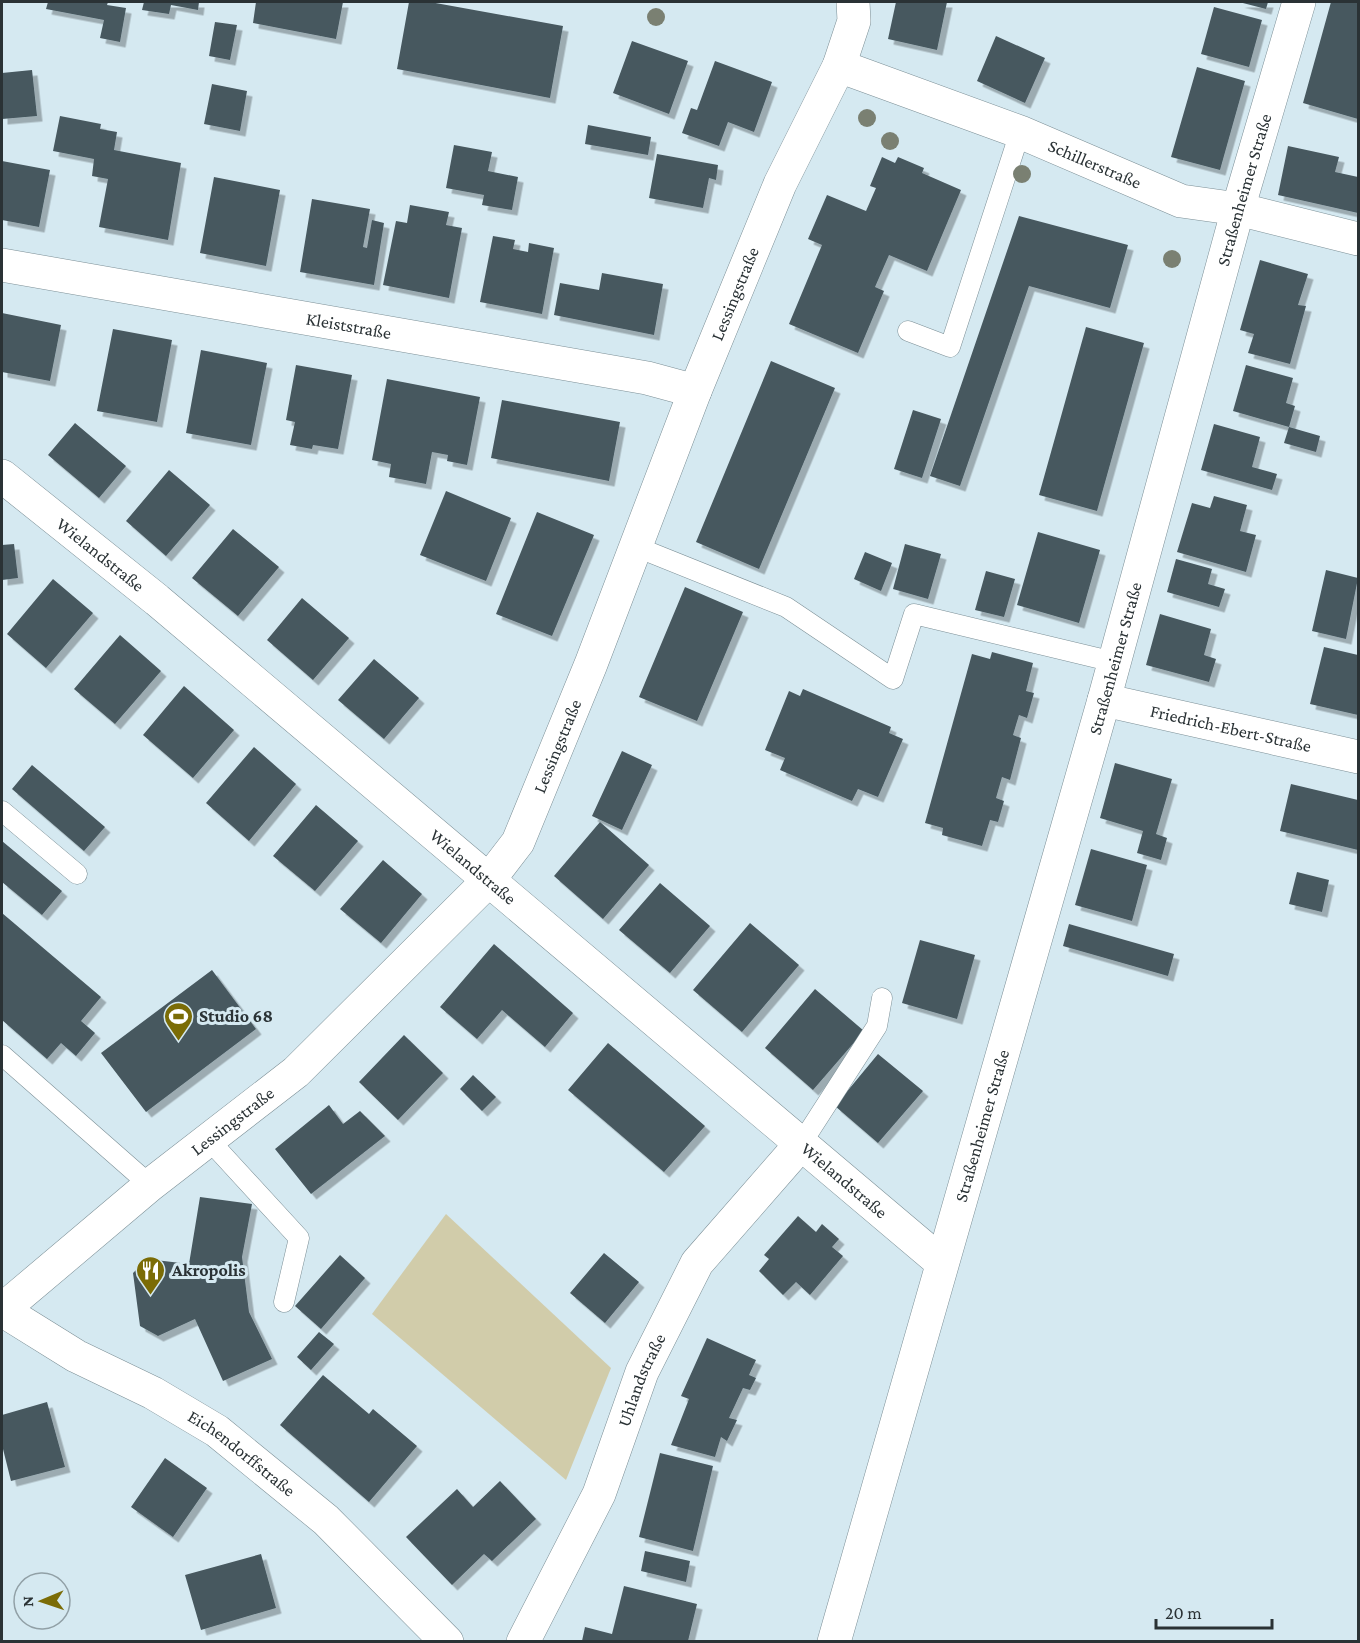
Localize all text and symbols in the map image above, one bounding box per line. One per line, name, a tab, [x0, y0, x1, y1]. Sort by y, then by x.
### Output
street label: Straßenheimer Straße	[1213, 111, 1276, 268]
street label: Schillerstraße	[1045, 135, 1144, 193]
street label: Lessingstraße	[707, 244, 763, 344]
street label: Kleiststraße	[305, 308, 393, 343]
street label: Wielandstraße	[53, 514, 148, 596]
street label: Straßenheimer Straße	[1085, 580, 1146, 737]
street label: Lessingstraße	[529, 696, 585, 796]
street label: Friedrich-Ebert-Straße	[1148, 701, 1313, 756]
street label: Wielandstraße	[426, 825, 520, 909]
sports icon: Studio 68	[162, 1000, 194, 1042]
place label: Studio 68	[199, 1006, 273, 1026]
street label: Straßenheimer Straße	[951, 1047, 1013, 1204]
street label: Lessingstraße	[187, 1083, 278, 1160]
street label: Wielandstraße	[797, 1138, 891, 1222]
restaurant icon: Akropolis	[135, 1254, 167, 1296]
place label: Akropolis	[171, 1260, 246, 1280]
street label: Uhlandstraße	[614, 1330, 670, 1429]
street label: Eichendorffstraße	[184, 1406, 299, 1501]
north arrow	[12, 1571, 72, 1631]
scale bar	[1156, 1592, 1272, 1630]
text: N	[19, 1596, 36, 1607]
text: 20 m	[1165, 1603, 1202, 1623]

